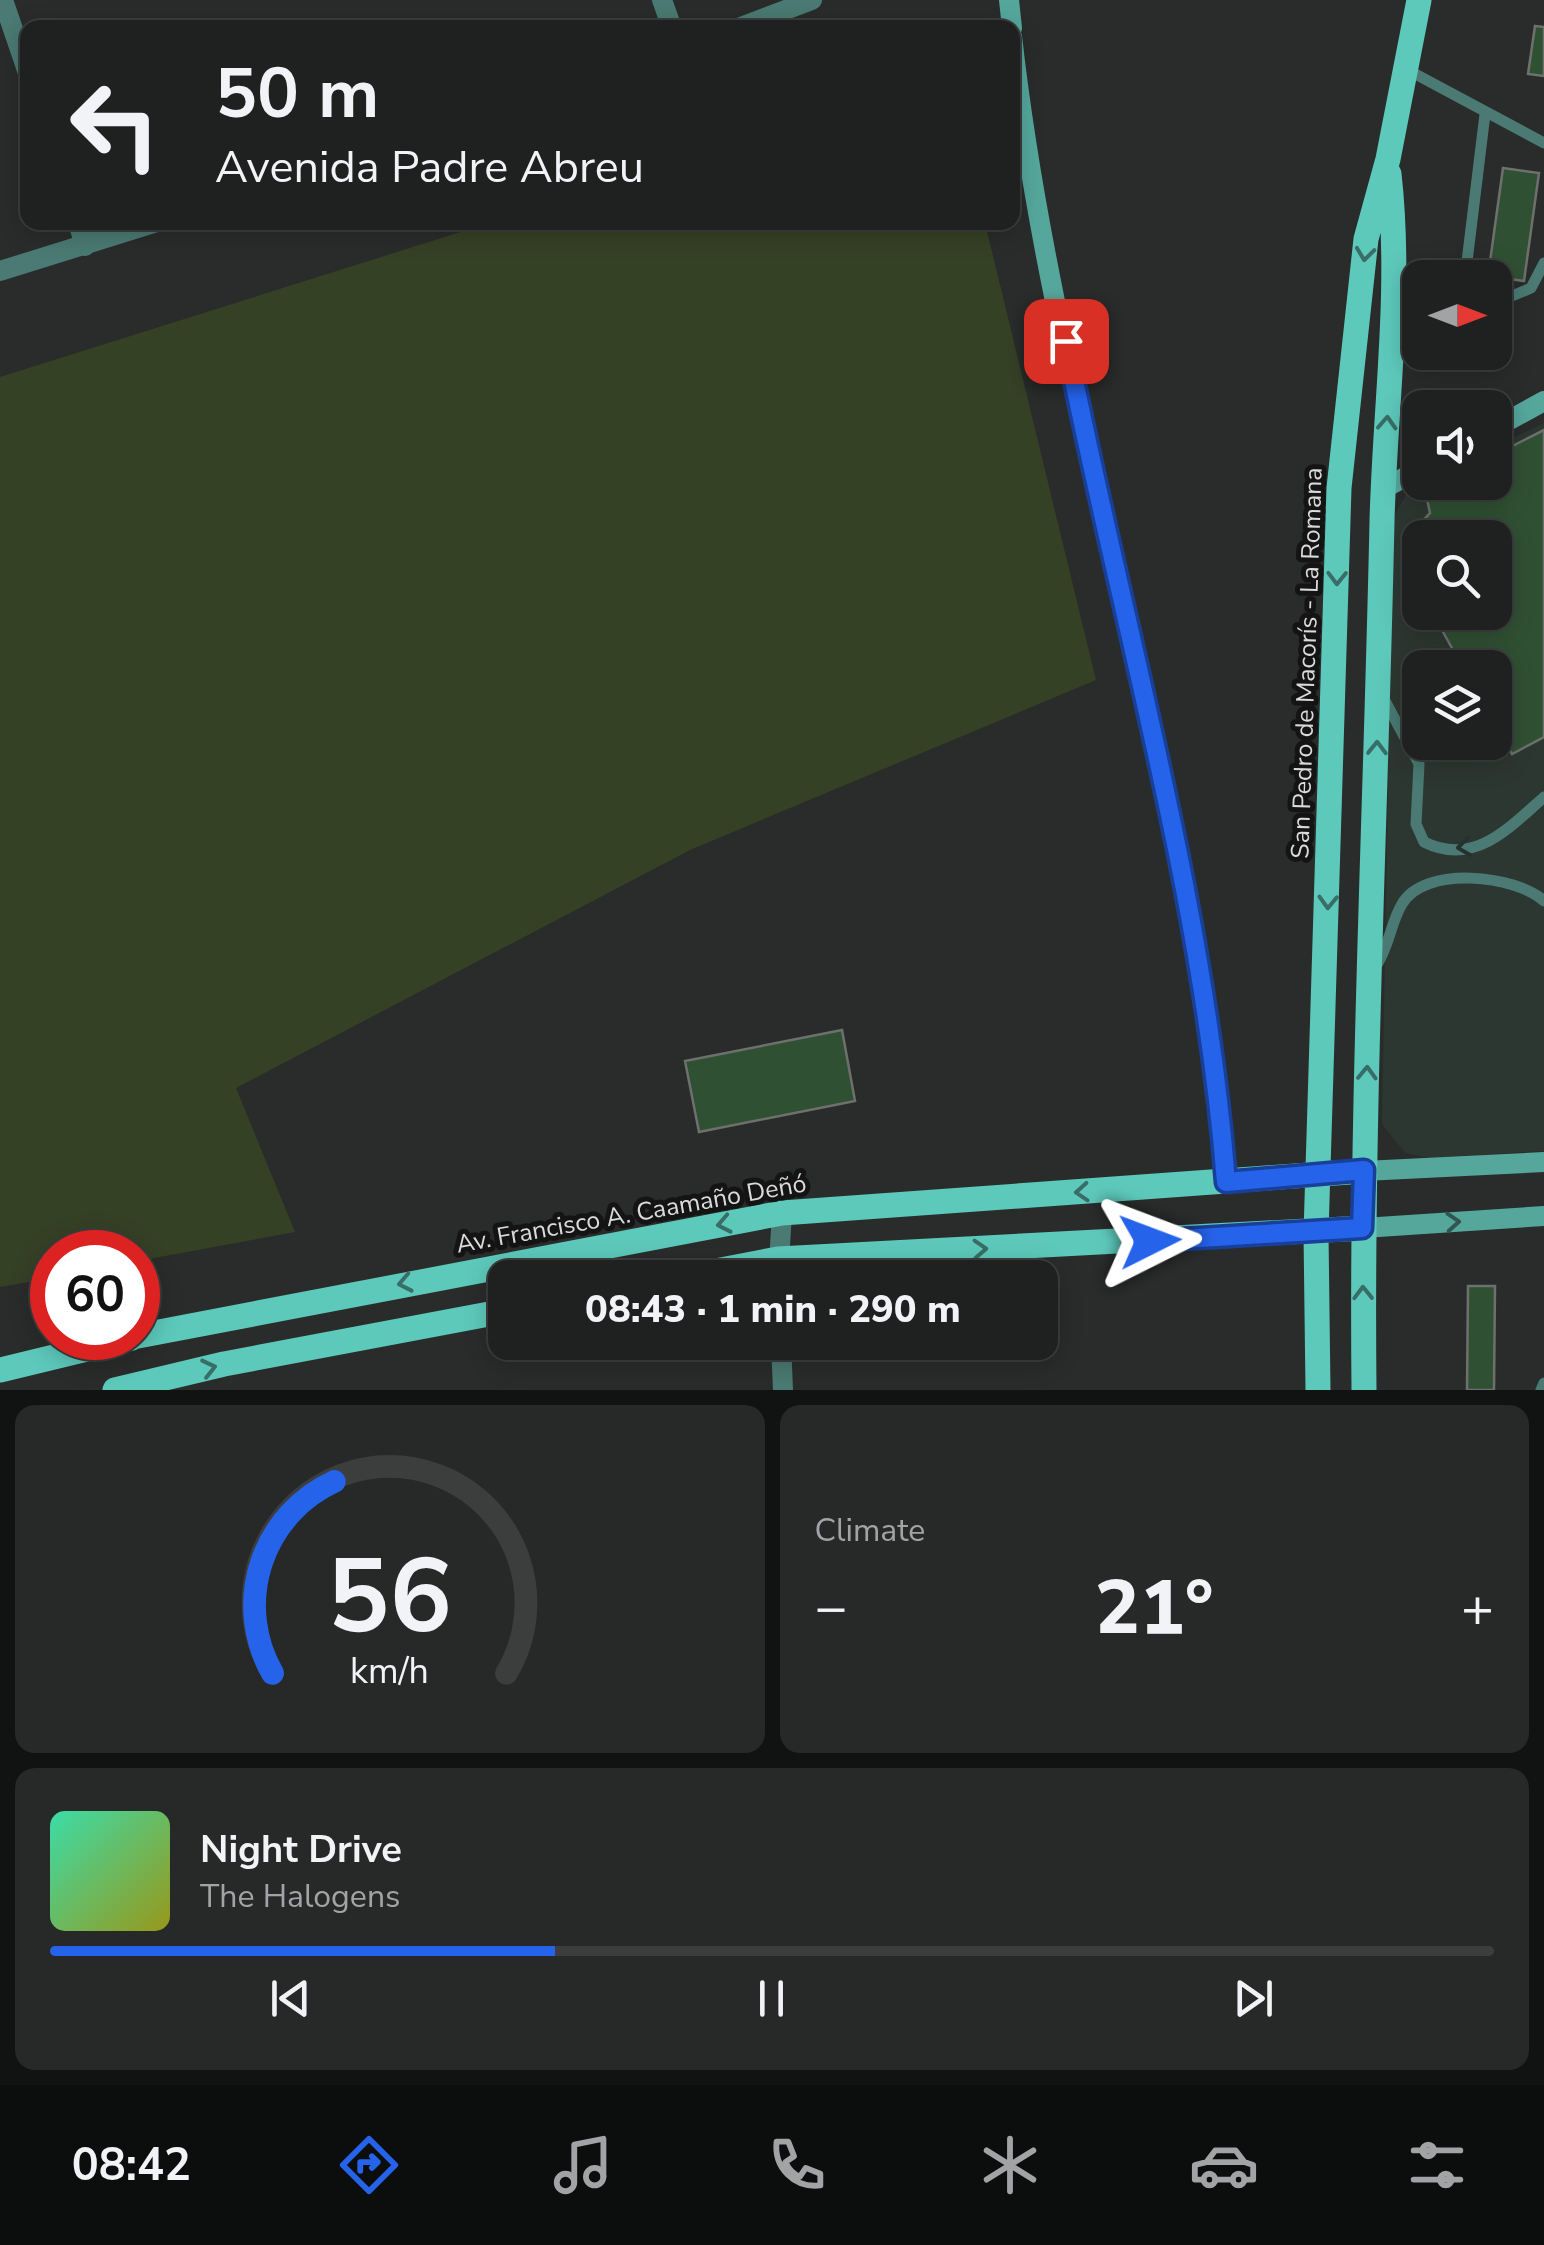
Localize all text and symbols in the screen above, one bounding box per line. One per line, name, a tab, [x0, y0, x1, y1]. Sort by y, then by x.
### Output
text: 50 m	[215, 46, 379, 142]
icon: left	[50, 60, 180, 190]
text: Avenida Padre Abreu	[215, 137, 644, 198]
one-way arrow	[1355, 246, 1376, 262]
north arrow	[1402, 260, 1512, 370]
map controls	[1402, 260, 1512, 760]
pin	[1024, 299, 1109, 384]
icon: arrive	[1039, 314, 1094, 369]
button: sound	[1402, 390, 1512, 500]
one-way arrow	[1376, 415, 1397, 431]
street label: San Pedro de Macorís - La Romana	[1283, 467, 1331, 859]
button: search	[1402, 520, 1512, 630]
one-way arrow	[1326, 570, 1348, 586]
button: layers	[1402, 650, 1512, 760]
one-way arrow	[1367, 740, 1388, 756]
one-way arrow	[1456, 836, 1472, 857]
one-way arrow	[1318, 895, 1339, 911]
one-way arrow	[1357, 1065, 1378, 1081]
street label: Av. Francisco A. Caamaño Deñó	[453, 1166, 809, 1262]
one-way arrow	[1074, 1181, 1090, 1202]
position arrow	[1098, 1189, 1202, 1293]
one-way arrow	[1446, 1212, 1462, 1234]
one-way arrow	[716, 1213, 732, 1234]
speed limit sign: 60	[30, 1230, 160, 1360]
one-way arrow	[972, 1239, 988, 1260]
one-way arrow	[396, 1272, 413, 1293]
text: 08:43 · 1 min · 290 m	[585, 1284, 961, 1335]
one-way arrow	[1352, 1284, 1374, 1300]
one-way arrow	[200, 1359, 217, 1380]
text: Climate	[815, 1509, 925, 1552]
text: 56	[327, 1526, 452, 1668]
text: 21°	[1095, 1557, 1214, 1659]
text: −	[815, 1570, 848, 1645]
text: +	[1461, 1570, 1494, 1645]
text: km/h	[350, 1647, 429, 1696]
text: Night Drive	[200, 1824, 402, 1875]
text: The Halogens	[200, 1875, 400, 1918]
icon: previous	[263, 1971, 318, 2026]
icon: pause	[744, 1971, 799, 2026]
icon: next	[1226, 1971, 1281, 2026]
icon: directions	[334, 2130, 404, 2200]
icon: music	[548, 2130, 618, 2200]
icon: phone	[762, 2130, 832, 2200]
icon: climate	[975, 2130, 1045, 2200]
icon: car	[1189, 2130, 1259, 2200]
icon: filters	[1402, 2130, 1472, 2200]
text: 08:42	[72, 2135, 191, 2196]

